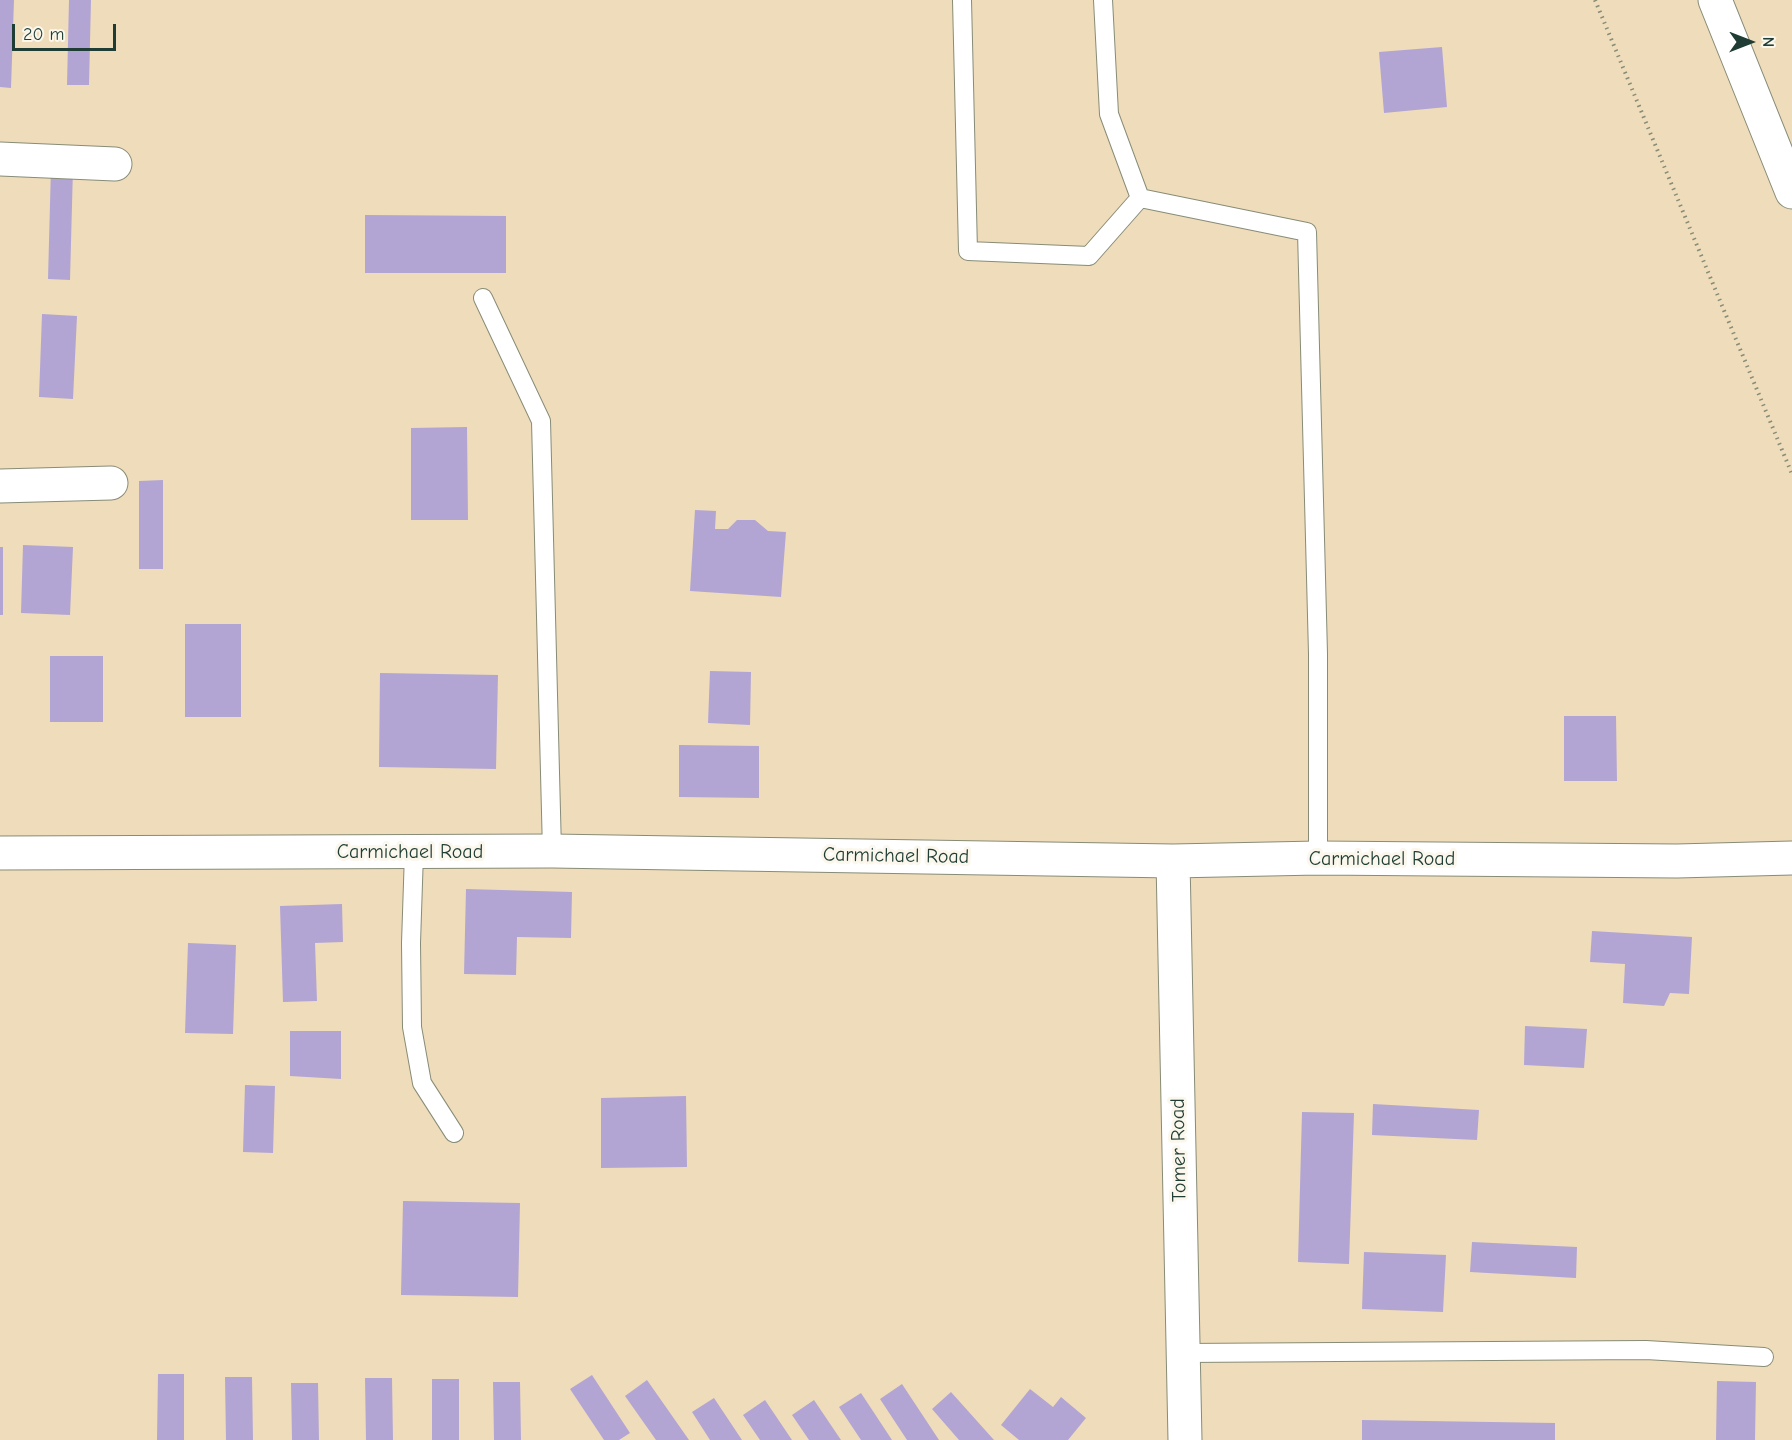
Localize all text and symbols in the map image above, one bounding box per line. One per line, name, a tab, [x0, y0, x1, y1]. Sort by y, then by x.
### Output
scale bar	[15, 12, 118, 50]
north arrow	[1720, 12, 1780, 72]
text: 20 m	[23, 24, 64, 45]
text: N	[1759, 37, 1777, 47]
street label: Carmichael Road	[337, 840, 483, 864]
street label: Carmichael Road	[823, 843, 969, 869]
street label: Carmichael Road	[1309, 847, 1455, 871]
street label: Tomer Road	[1166, 1098, 1192, 1202]

